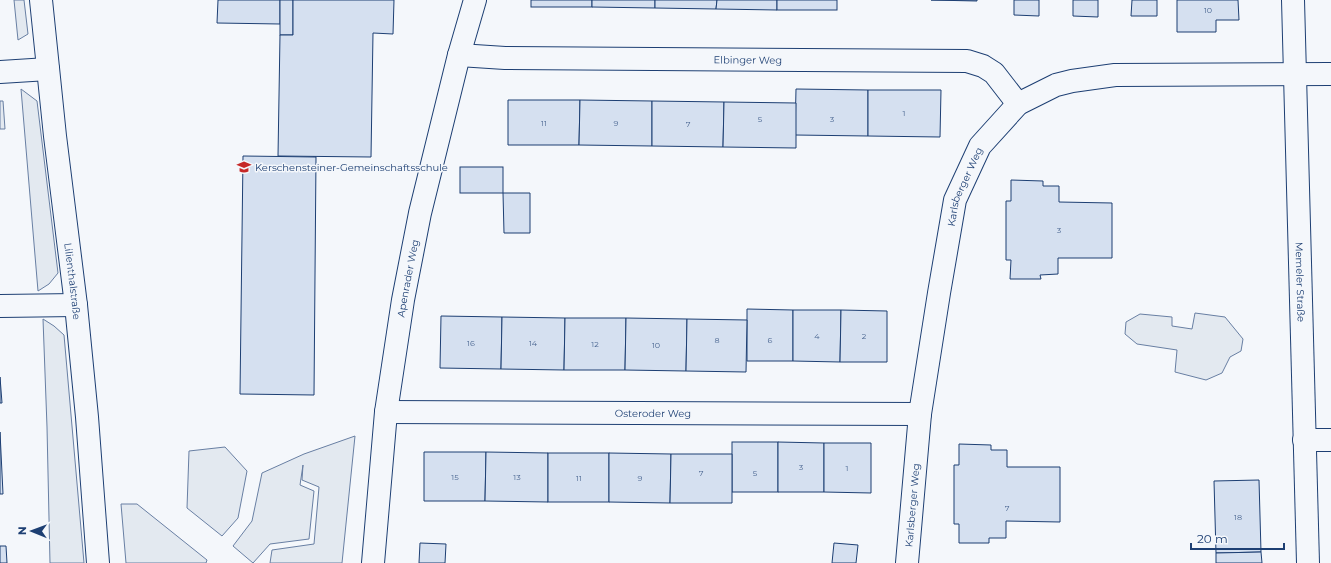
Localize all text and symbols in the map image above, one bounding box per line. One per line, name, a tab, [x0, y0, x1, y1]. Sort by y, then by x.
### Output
house number: 10	[1204, 5, 1212, 15]
street label: Elbinger Weg	[714, 53, 782, 66]
house number: 1	[903, 108, 905, 118]
house number: 5	[758, 114, 763, 124]
house number: 3	[830, 114, 835, 124]
house number: 11	[541, 118, 547, 128]
house number: 9	[614, 118, 619, 128]
house number: 7	[686, 119, 691, 129]
street label: Karlsberger Weg	[944, 145, 985, 227]
school or university icon: Kerschensteiner-Gemeinschaftsschule	[236, 159, 252, 175]
place label: Kerschensteiner-Gemeinschaftsschule	[255, 161, 448, 174]
house number: 3	[1057, 225, 1062, 235]
street label: Apenrader Weg	[394, 238, 421, 318]
street label: Lilienthalstraße	[62, 242, 84, 320]
street label: Memeler Straße	[1293, 242, 1308, 322]
house number: 4	[814, 331, 820, 341]
house number: 2	[862, 331, 867, 341]
house number: 8	[714, 335, 720, 345]
house number: 6	[768, 335, 773, 345]
house number: 16	[467, 338, 475, 348]
house number: 14	[529, 338, 538, 348]
house number: 12	[591, 339, 599, 349]
house number: 10	[652, 340, 660, 350]
street label: Osteroder Weg	[615, 406, 691, 420]
house number: 3	[799, 462, 804, 472]
house number: 1	[846, 463, 848, 473]
street label: Karlsberger Weg	[902, 463, 922, 548]
house number: 7	[699, 468, 704, 478]
house number: 5	[753, 468, 758, 478]
house number: 15	[451, 472, 459, 482]
house number: 13	[513, 472, 521, 482]
house number: 11	[576, 473, 582, 483]
house number: 9	[638, 473, 643, 483]
house number: 7	[1005, 503, 1010, 513]
north arrow	[12, 511, 52, 551]
house number: 18	[1234, 512, 1242, 522]
scale bar	[1191, 525, 1284, 551]
text: N	[15, 526, 29, 535]
text: 20 m	[1197, 531, 1228, 546]

